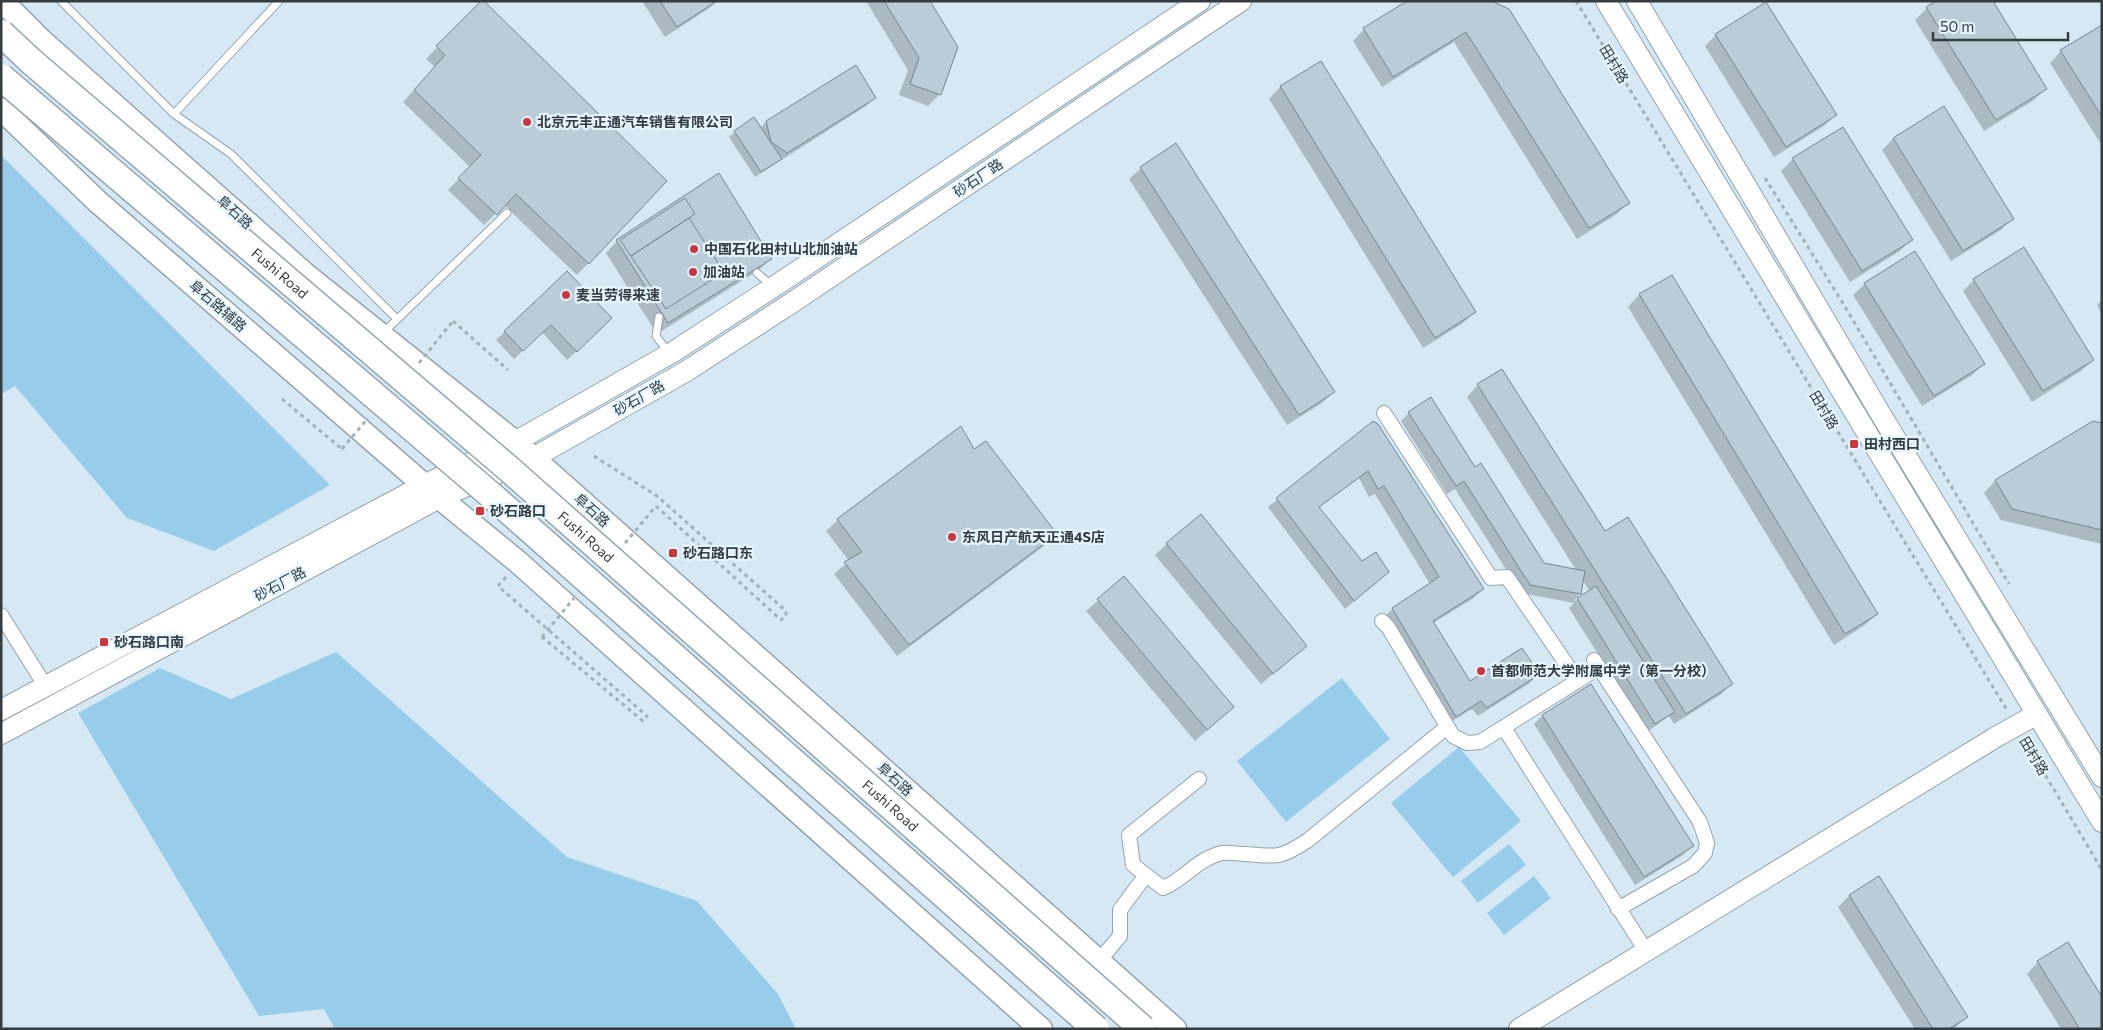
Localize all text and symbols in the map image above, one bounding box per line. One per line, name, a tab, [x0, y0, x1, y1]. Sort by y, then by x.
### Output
scale bar	[1933, 10, 2068, 42]
text: 50 m	[1940, 17, 1974, 35]
street label: 田村路	[1596, 41, 1633, 86]
place label: 北京元丰正通汽车销售有限公司	[537, 113, 733, 130]
marker: 北京元丰正通汽车销售有限公司	[521, 116, 533, 128]
street label: 砂石厂路	[950, 155, 1006, 200]
street label: 阜石路	[214, 191, 257, 232]
place label: 中国石化田村山北加油站	[704, 240, 858, 257]
marker: 中国石化田村山北加油站	[688, 243, 700, 255]
street label: Fushi Road	[248, 244, 312, 302]
place label: 加油站	[703, 263, 745, 280]
marker: 加油站	[687, 266, 699, 278]
street label: 阜石路辅路	[186, 276, 250, 335]
place label: 麦当劳得来速	[576, 286, 660, 303]
marker: 麦当劳得来速	[560, 289, 572, 301]
street label: 砂石厂路	[610, 376, 667, 419]
street label: 田村路	[1806, 387, 1843, 432]
place label: 田村西口	[1864, 435, 1920, 452]
marker: 田村西口	[1848, 438, 1860, 450]
street label: 阜石路	[571, 489, 614, 530]
place label: 砂石路口	[490, 502, 546, 519]
marker: 砂石路口	[474, 505, 486, 517]
street label: Fushi Road	[555, 507, 618, 566]
place label: 东风日产航天正通4S店	[962, 528, 1105, 545]
marker: 东风日产航天正通4S店	[946, 531, 958, 543]
place label: 砂石路口东	[683, 544, 753, 561]
marker: 砂石路口东	[667, 547, 679, 559]
street label: 砂石厂路	[251, 563, 308, 604]
place label: 砂石路口南	[114, 633, 184, 650]
marker: 砂石路口南	[98, 636, 110, 648]
place label: 首都师范大学附属中学（第一分校）	[1491, 662, 1715, 679]
marker: 首都师范大学附属中学（第一分校）	[1475, 665, 1487, 677]
street label: 田村路	[2016, 733, 2053, 778]
street label: 阜石路	[874, 758, 917, 799]
street label: Fushi Road	[859, 776, 922, 835]

